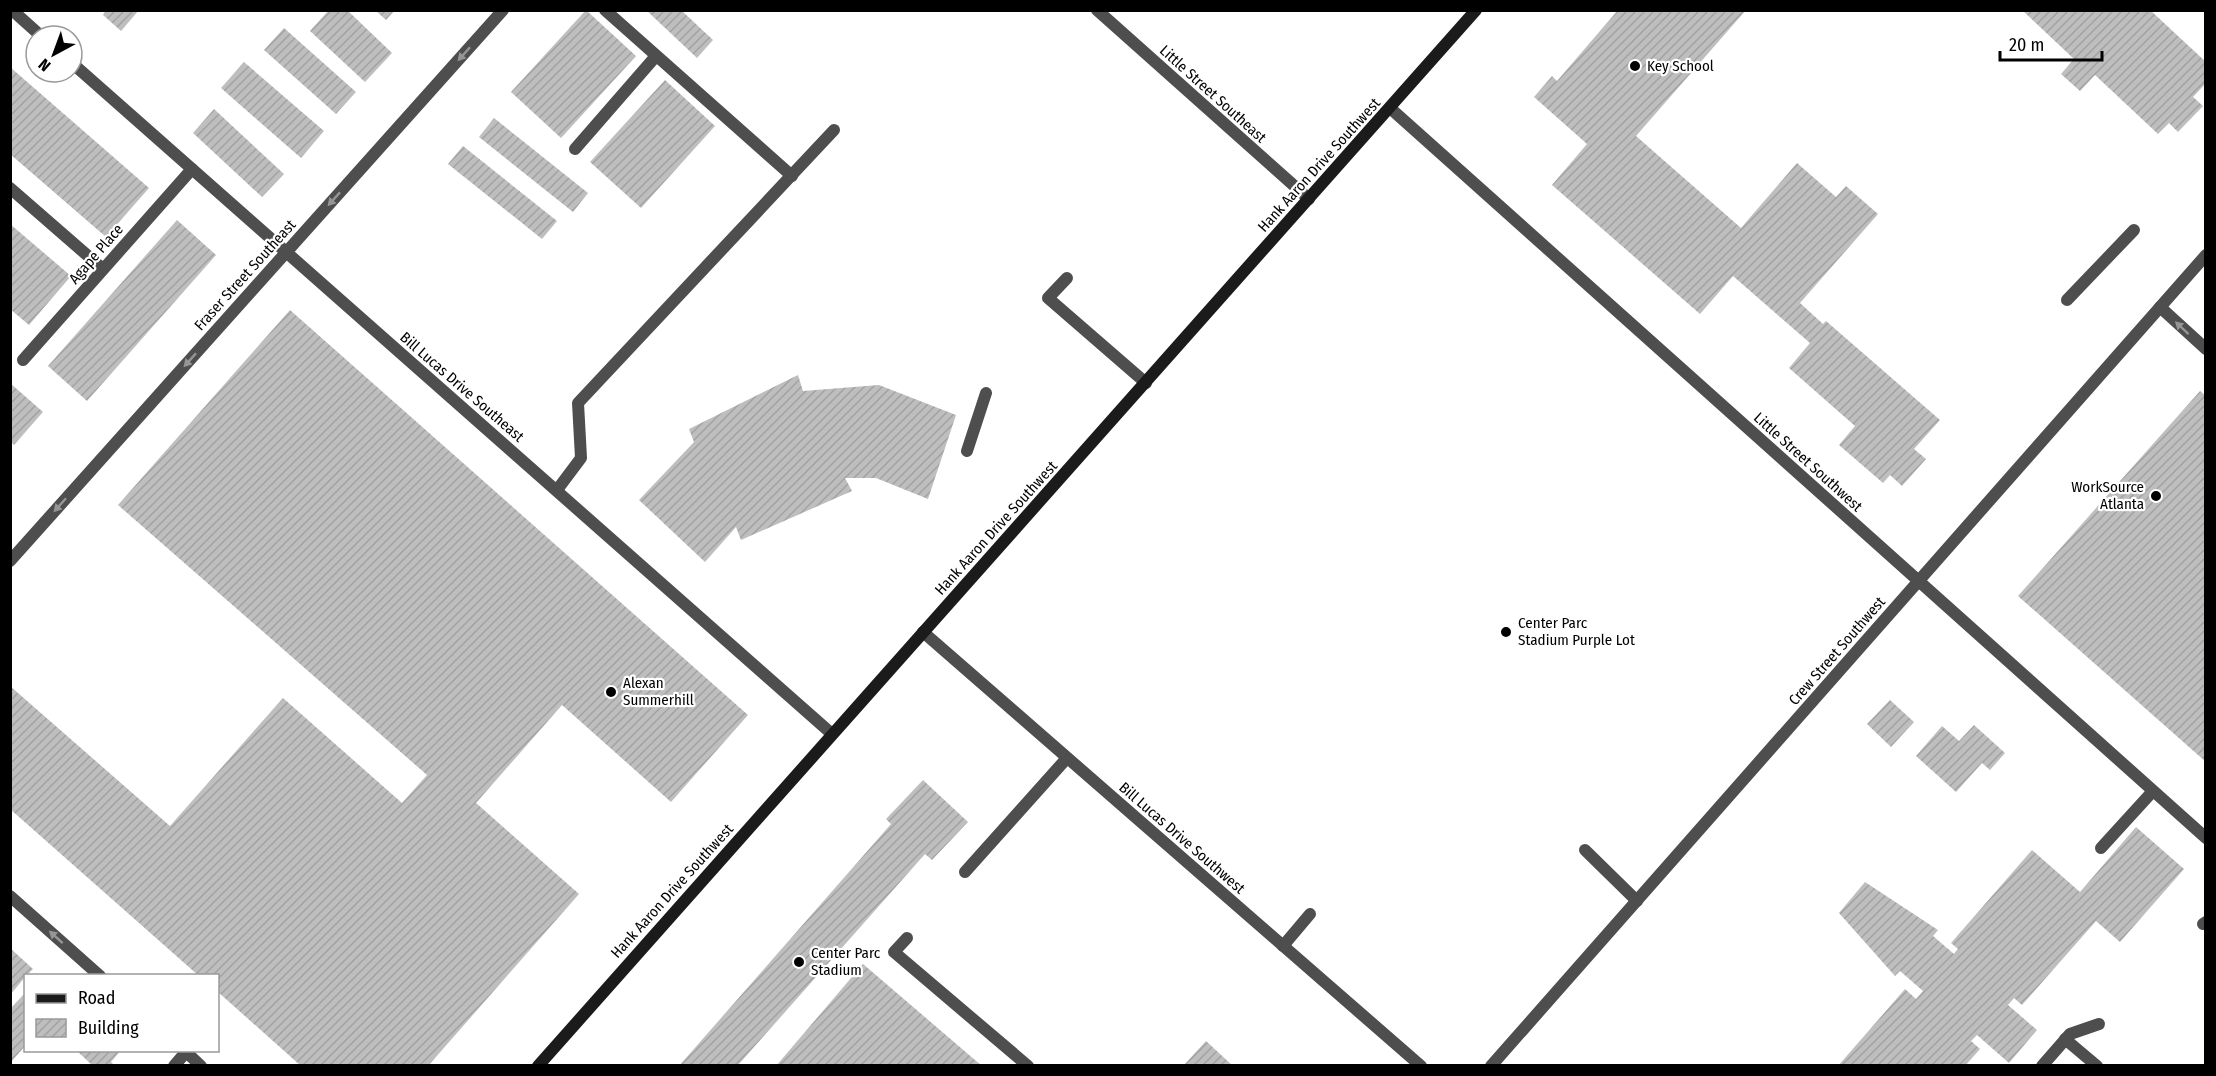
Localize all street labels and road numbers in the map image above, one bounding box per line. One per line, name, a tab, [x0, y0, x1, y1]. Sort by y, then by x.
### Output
street label: Little Street Southeast	[1156, 41, 1270, 147]
street label: Hank Aaron Drive Southwest	[1254, 94, 1384, 236]
street label: Fraser Street Southeast	[191, 216, 300, 334]
street label: Agape Place	[65, 220, 127, 288]
street label: Bill Lucas Drive Southeast	[396, 328, 528, 446]
street label: Little Street Southwest	[1750, 409, 1866, 516]
street label: Hank Aaron Drive Southwest	[931, 457, 1061, 599]
street label: Crew Street Southwest	[1785, 593, 1889, 709]
street label: Bill Lucas Drive Southwest	[1115, 778, 1249, 898]
street label: Hank Aaron Drive Southwest	[607, 820, 737, 962]

